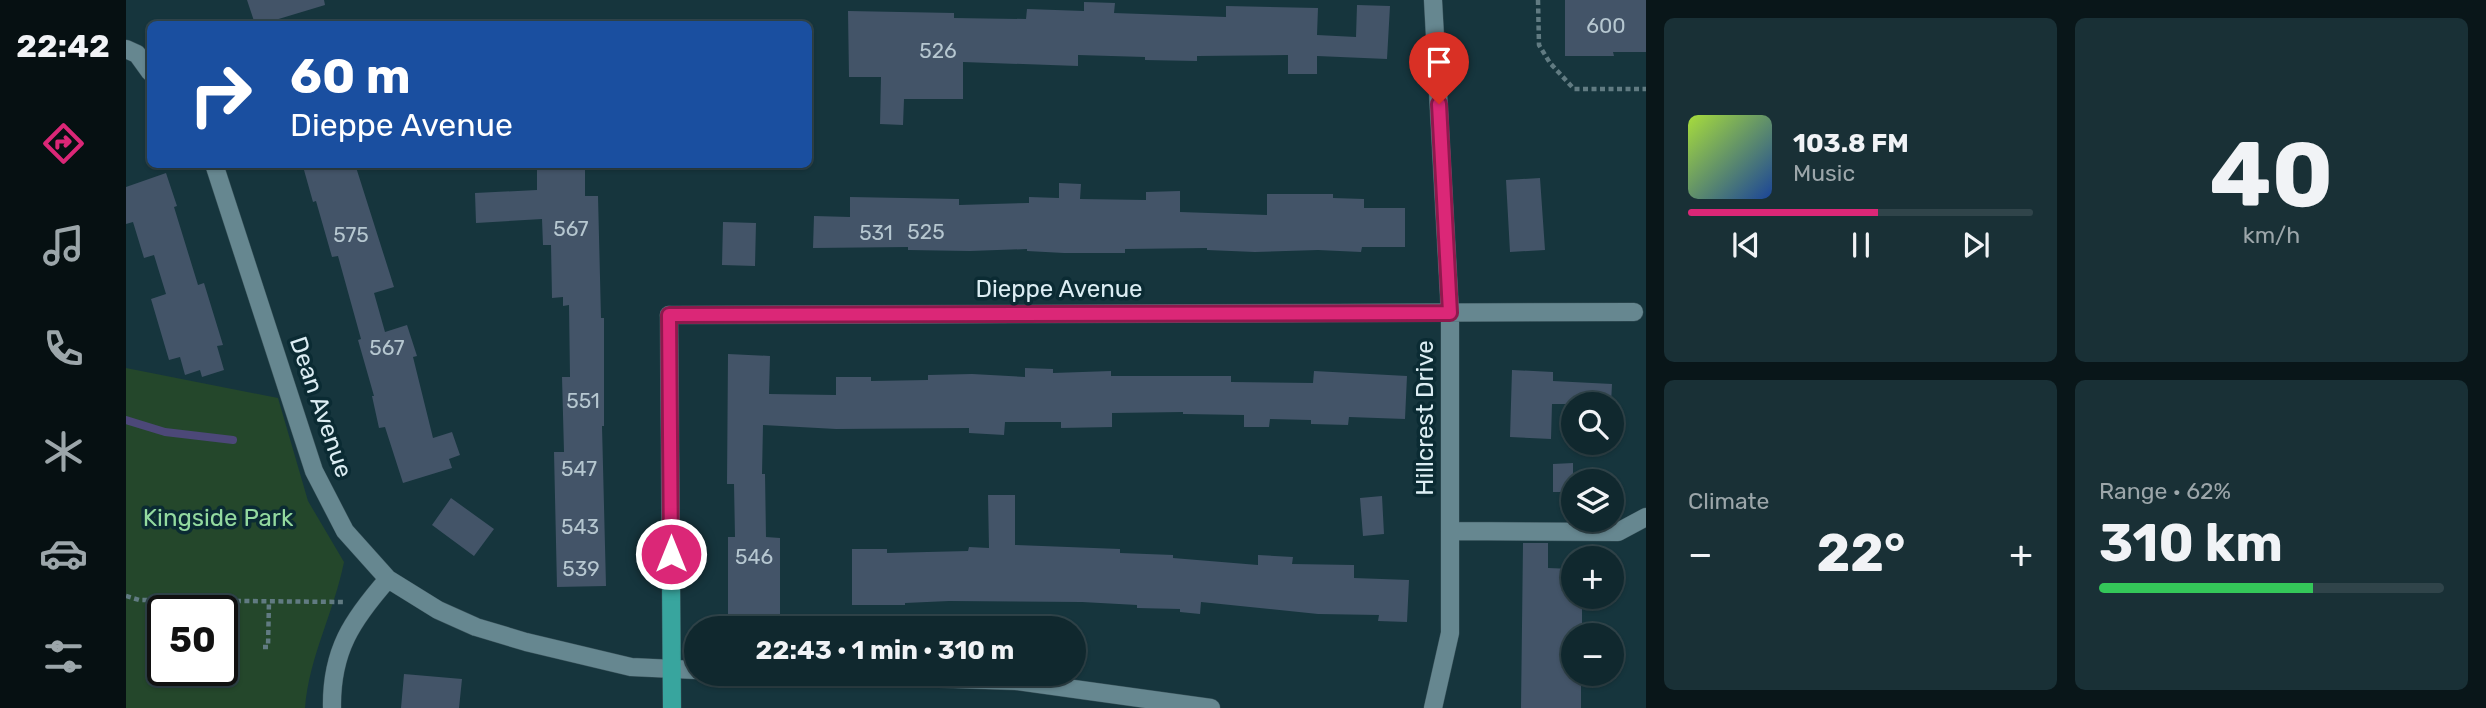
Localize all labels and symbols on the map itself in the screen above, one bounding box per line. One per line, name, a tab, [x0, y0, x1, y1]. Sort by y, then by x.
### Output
house number: 600	[1586, 13, 1626, 38]
pin	[1409, 32, 1469, 104]
house number: 526	[919, 38, 957, 63]
house number: 567	[553, 216, 589, 241]
house number: 525	[907, 219, 945, 244]
house number: 531	[859, 220, 893, 245]
house number: 575	[333, 222, 369, 247]
street label: Dieppe Avenue	[975, 275, 1143, 303]
street label: Dean Avenue	[284, 333, 358, 481]
house number: 567	[369, 335, 405, 360]
street label: Hillcrest Drive	[1411, 340, 1439, 496]
house number: 551	[566, 388, 600, 413]
house number: 547	[561, 456, 597, 481]
park label: Kingside Park	[143, 504, 294, 532]
house number: 543	[561, 514, 599, 539]
position arrow	[634, 517, 708, 591]
house number: 546	[735, 544, 773, 569]
house number: 539	[562, 556, 600, 581]
speed limit sign: 50	[147, 595, 238, 686]

